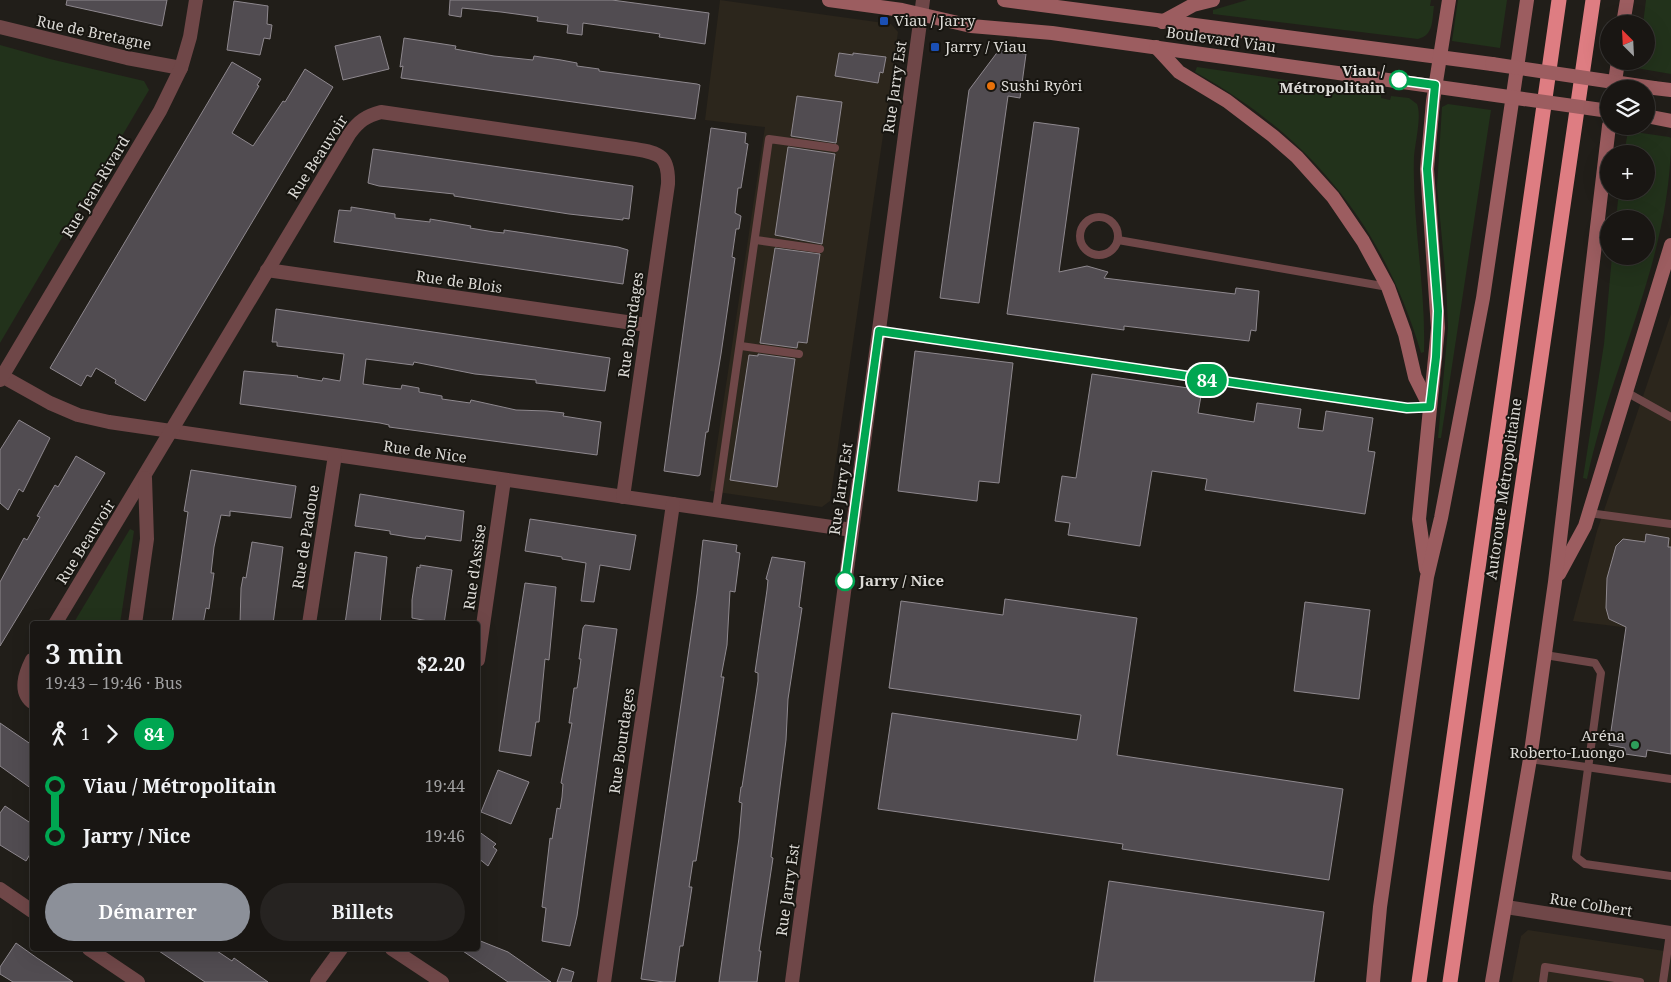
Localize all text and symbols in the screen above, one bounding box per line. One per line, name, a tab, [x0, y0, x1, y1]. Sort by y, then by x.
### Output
street label: Rue de Bretagne	[35, 10, 153, 54]
place label: Viau / Jarry	[894, 10, 976, 30]
marker: Viau / Jarry	[878, 15, 890, 27]
north arrow	[1600, 15, 1655, 70]
map controls	[1600, 15, 1655, 265]
street label: Boulevard Viau	[1165, 21, 1278, 57]
place label: Jarry / Viau	[944, 36, 1027, 56]
street label: Rue Jarry Est	[878, 39, 910, 134]
marker: Jarry / Viau	[929, 41, 941, 53]
place label: Viau / Métropolitain	[1279, 60, 1386, 97]
marker: Viau / Métropolitain	[1389, 70, 1409, 90]
place label: Sushi Ryôri	[1001, 75, 1082, 95]
marker: Sushi Ryôri	[985, 80, 997, 92]
button: layers	[1600, 80, 1655, 135]
street label: Rue Beauvoir	[283, 111, 352, 202]
street label: Rue Jean-Rivard	[57, 132, 133, 241]
button: +	[1600, 145, 1655, 200]
button: −	[1600, 210, 1655, 265]
street label: Rue de Blois	[415, 265, 504, 297]
street label: Rue Bourdages	[613, 270, 647, 379]
line badge: 84	[1184, 364, 1230, 396]
text: 84	[1197, 368, 1217, 392]
street label: Autoroute Métropolitaine	[1480, 397, 1526, 581]
street label: Rue de Nice	[382, 435, 468, 467]
street label: Rue Jarry Est	[824, 441, 856, 536]
street label: Rue de Padoue	[287, 483, 323, 590]
street label: Rue Beauvoir	[51, 495, 119, 588]
street label: Rue d'Assise	[458, 523, 490, 611]
place label: Jarry / Nice	[858, 570, 944, 590]
marker: Jarry / Nice	[835, 571, 855, 591]
text: 3 min	[45, 634, 123, 672]
text: $2.20	[416, 651, 465, 677]
text: 19:43 – 19:46 · Bus	[45, 672, 182, 694]
street label: Rue Bourdages	[604, 686, 638, 795]
icon: walk	[45, 720, 73, 748]
icon: forward	[98, 720, 126, 748]
text: 84	[144, 722, 164, 746]
text: 1	[81, 723, 90, 745]
place label: Aréna Roberto-Luongo	[1510, 725, 1625, 762]
marker: Aréna Roberto-Luongo	[1629, 739, 1641, 751]
text: Viau / Métropolitain	[83, 773, 276, 799]
text: 19:44	[425, 775, 465, 797]
text: Jarry / Nice	[83, 823, 191, 849]
text: 19:46	[425, 825, 465, 847]
street label: Rue Jarry Est	[771, 842, 803, 937]
button: Démarrer	[45, 883, 250, 941]
button: Billets	[260, 883, 465, 941]
street label: Rue Colbert	[1548, 888, 1634, 920]

